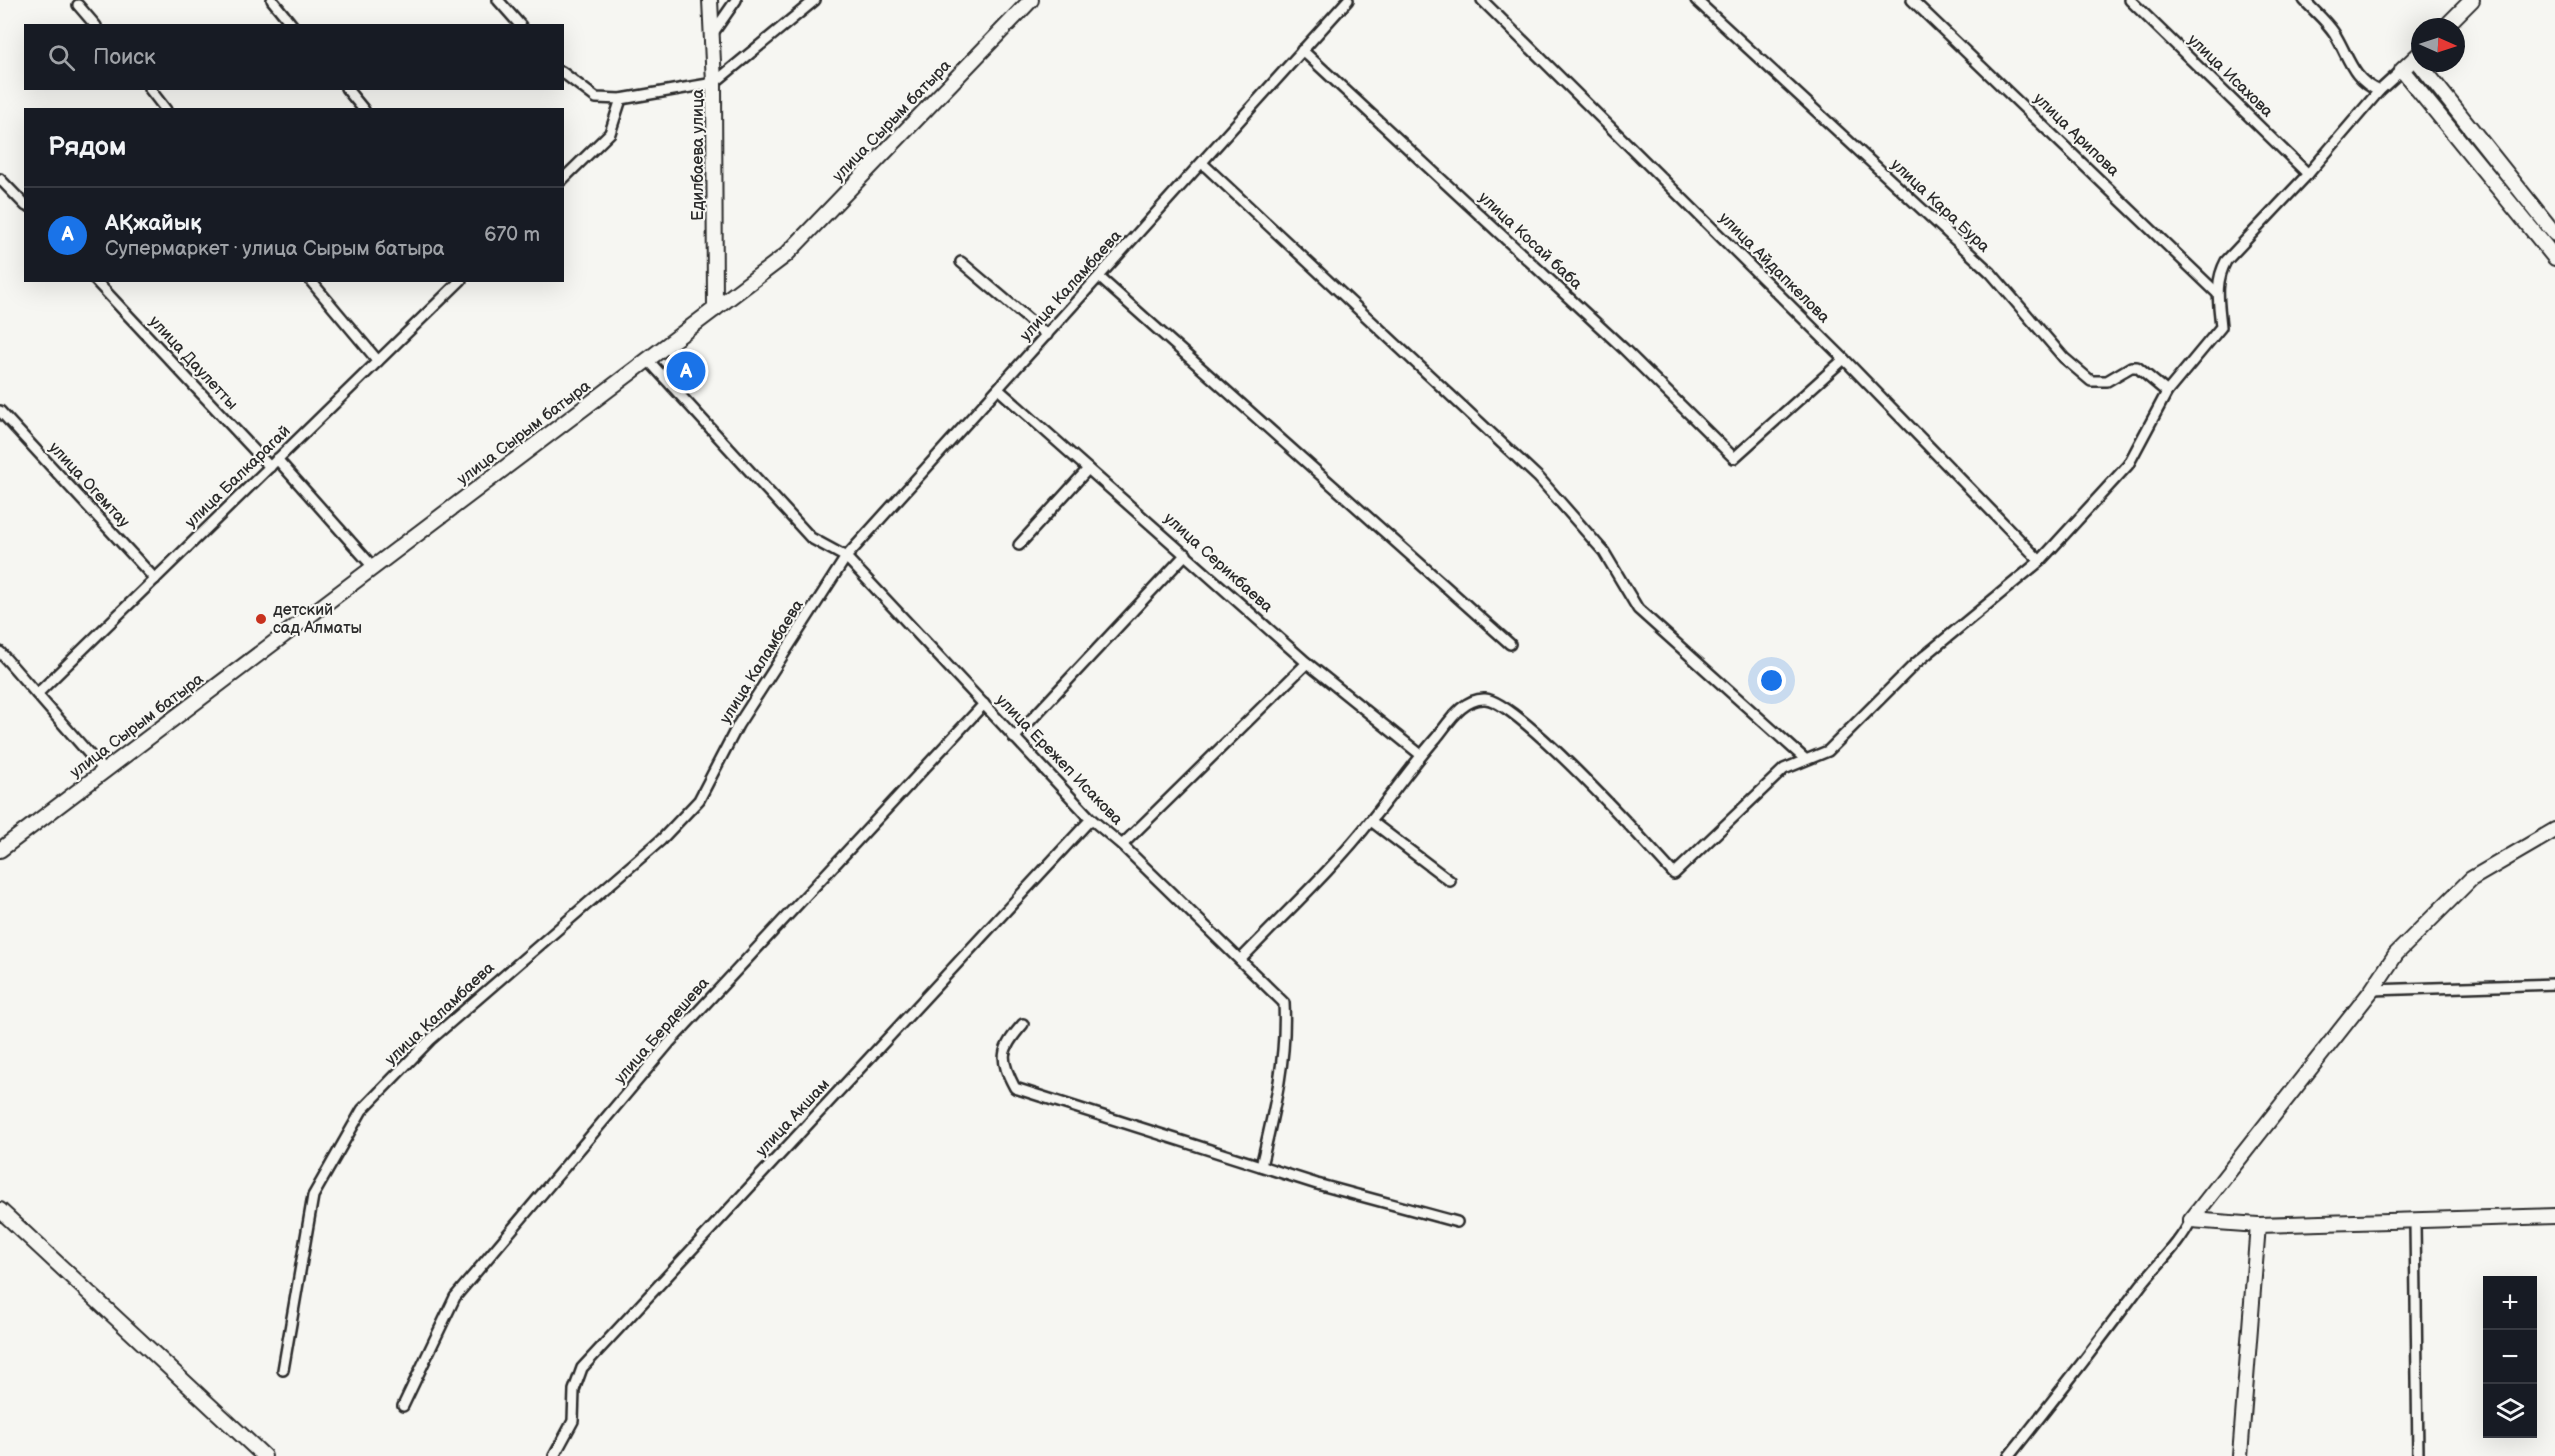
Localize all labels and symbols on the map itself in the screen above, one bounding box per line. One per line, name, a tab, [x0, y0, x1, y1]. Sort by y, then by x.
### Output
north arrow	[2411, 18, 2465, 72]
street label: улица Исахова	[2183, 31, 2277, 122]
street label: улица Сырым батыра	[829, 56, 955, 186]
street label: Едилбаева улица	[689, 89, 708, 221]
street label: улица Арипова	[2029, 89, 2123, 181]
street label: улица Кара Бура	[1887, 155, 1994, 257]
street label: улица Косай баба	[1474, 188, 1586, 294]
street label: улица Айдапкелова	[1715, 209, 1834, 328]
street label: улица Каламбаева	[1016, 226, 1126, 345]
street label: улица Даулетты	[145, 312, 241, 414]
pin: A	[666, 348, 706, 394]
street label: улица Сырым батыра	[454, 376, 595, 489]
street label: улица Балкарагай	[181, 422, 295, 532]
street label: улица Огемтау	[45, 438, 134, 532]
street label: улица Серикбаева	[1160, 509, 1277, 617]
street label: улица Каламбаева	[716, 596, 808, 727]
place label: детский сад Алматы	[273, 601, 362, 638]
marker: детский сад Алматы	[254, 612, 268, 626]
your location	[1757, 666, 1786, 695]
street label: улица Сырым батыра	[67, 669, 208, 782]
street label: улица Ережеп Исакова	[992, 691, 1127, 830]
street label: улица Каламбаева	[381, 958, 499, 1070]
street label: улица Бердешева	[611, 973, 714, 1088]
street label: улица Акшам	[752, 1075, 834, 1161]

